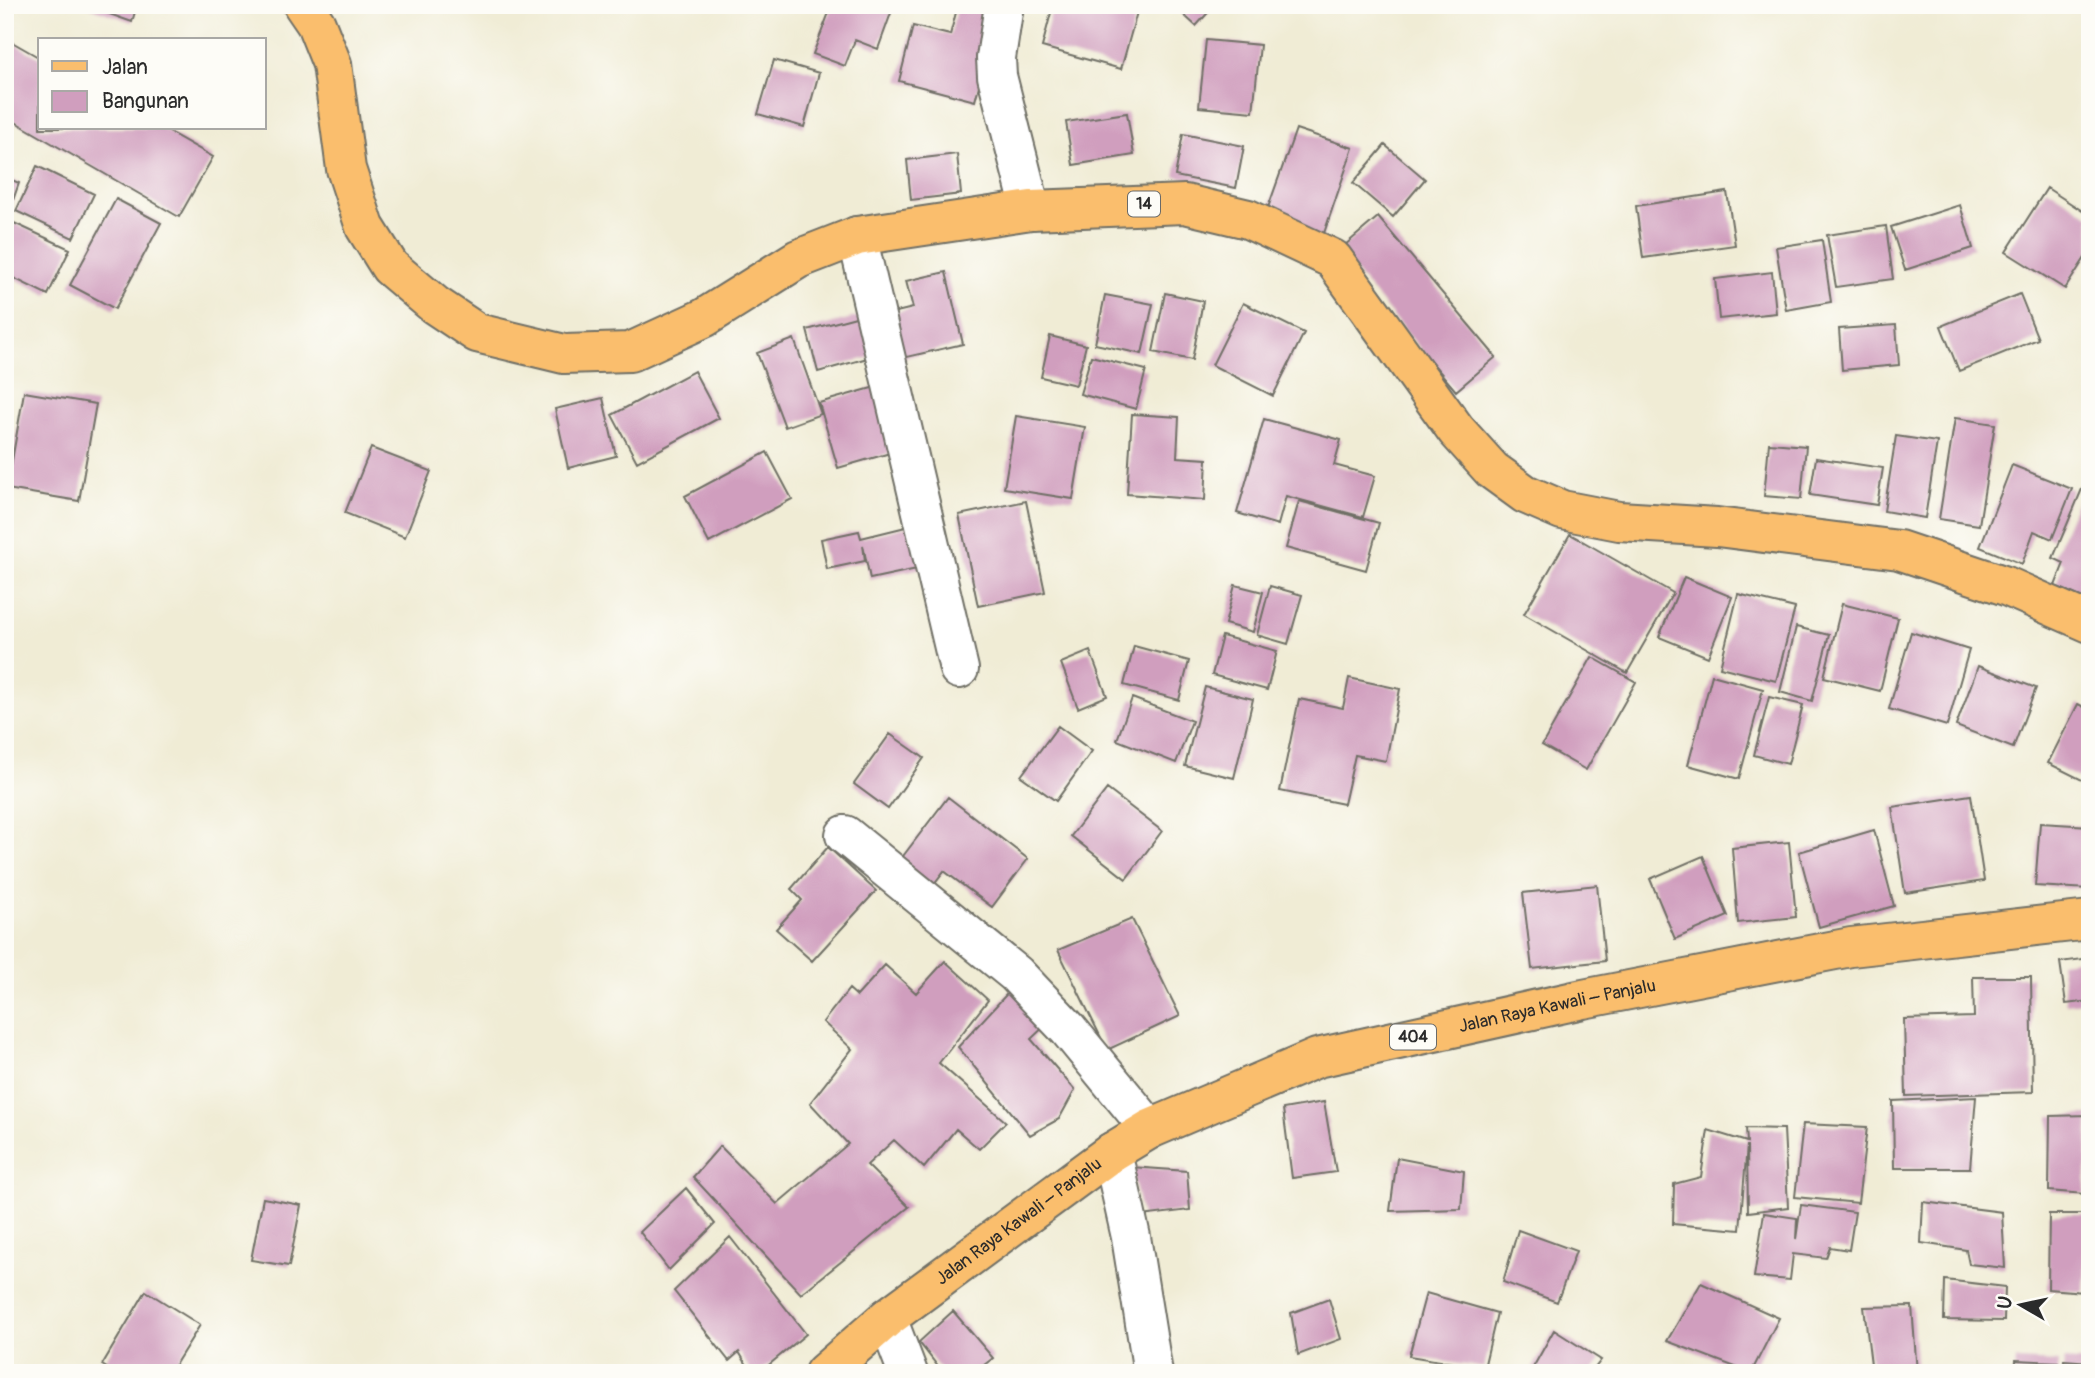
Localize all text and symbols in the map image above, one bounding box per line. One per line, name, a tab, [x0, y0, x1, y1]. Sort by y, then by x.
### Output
legend	[38, 38, 266, 130]
text: Jalan	[102, 54, 148, 81]
text: Bangunan	[102, 88, 189, 115]
road number: 14	[1128, 192, 1160, 216]
street label: Jalan Raya Kawali – Panjalu	[1456, 974, 1658, 1038]
road number: 404	[1390, 1024, 1436, 1050]
street label: Jalan Raya Kawali – Panjalu	[931, 1152, 1106, 1290]
north arrow	[1986, 1270, 2056, 1340]
text: U	[1992, 1294, 2018, 1311]

